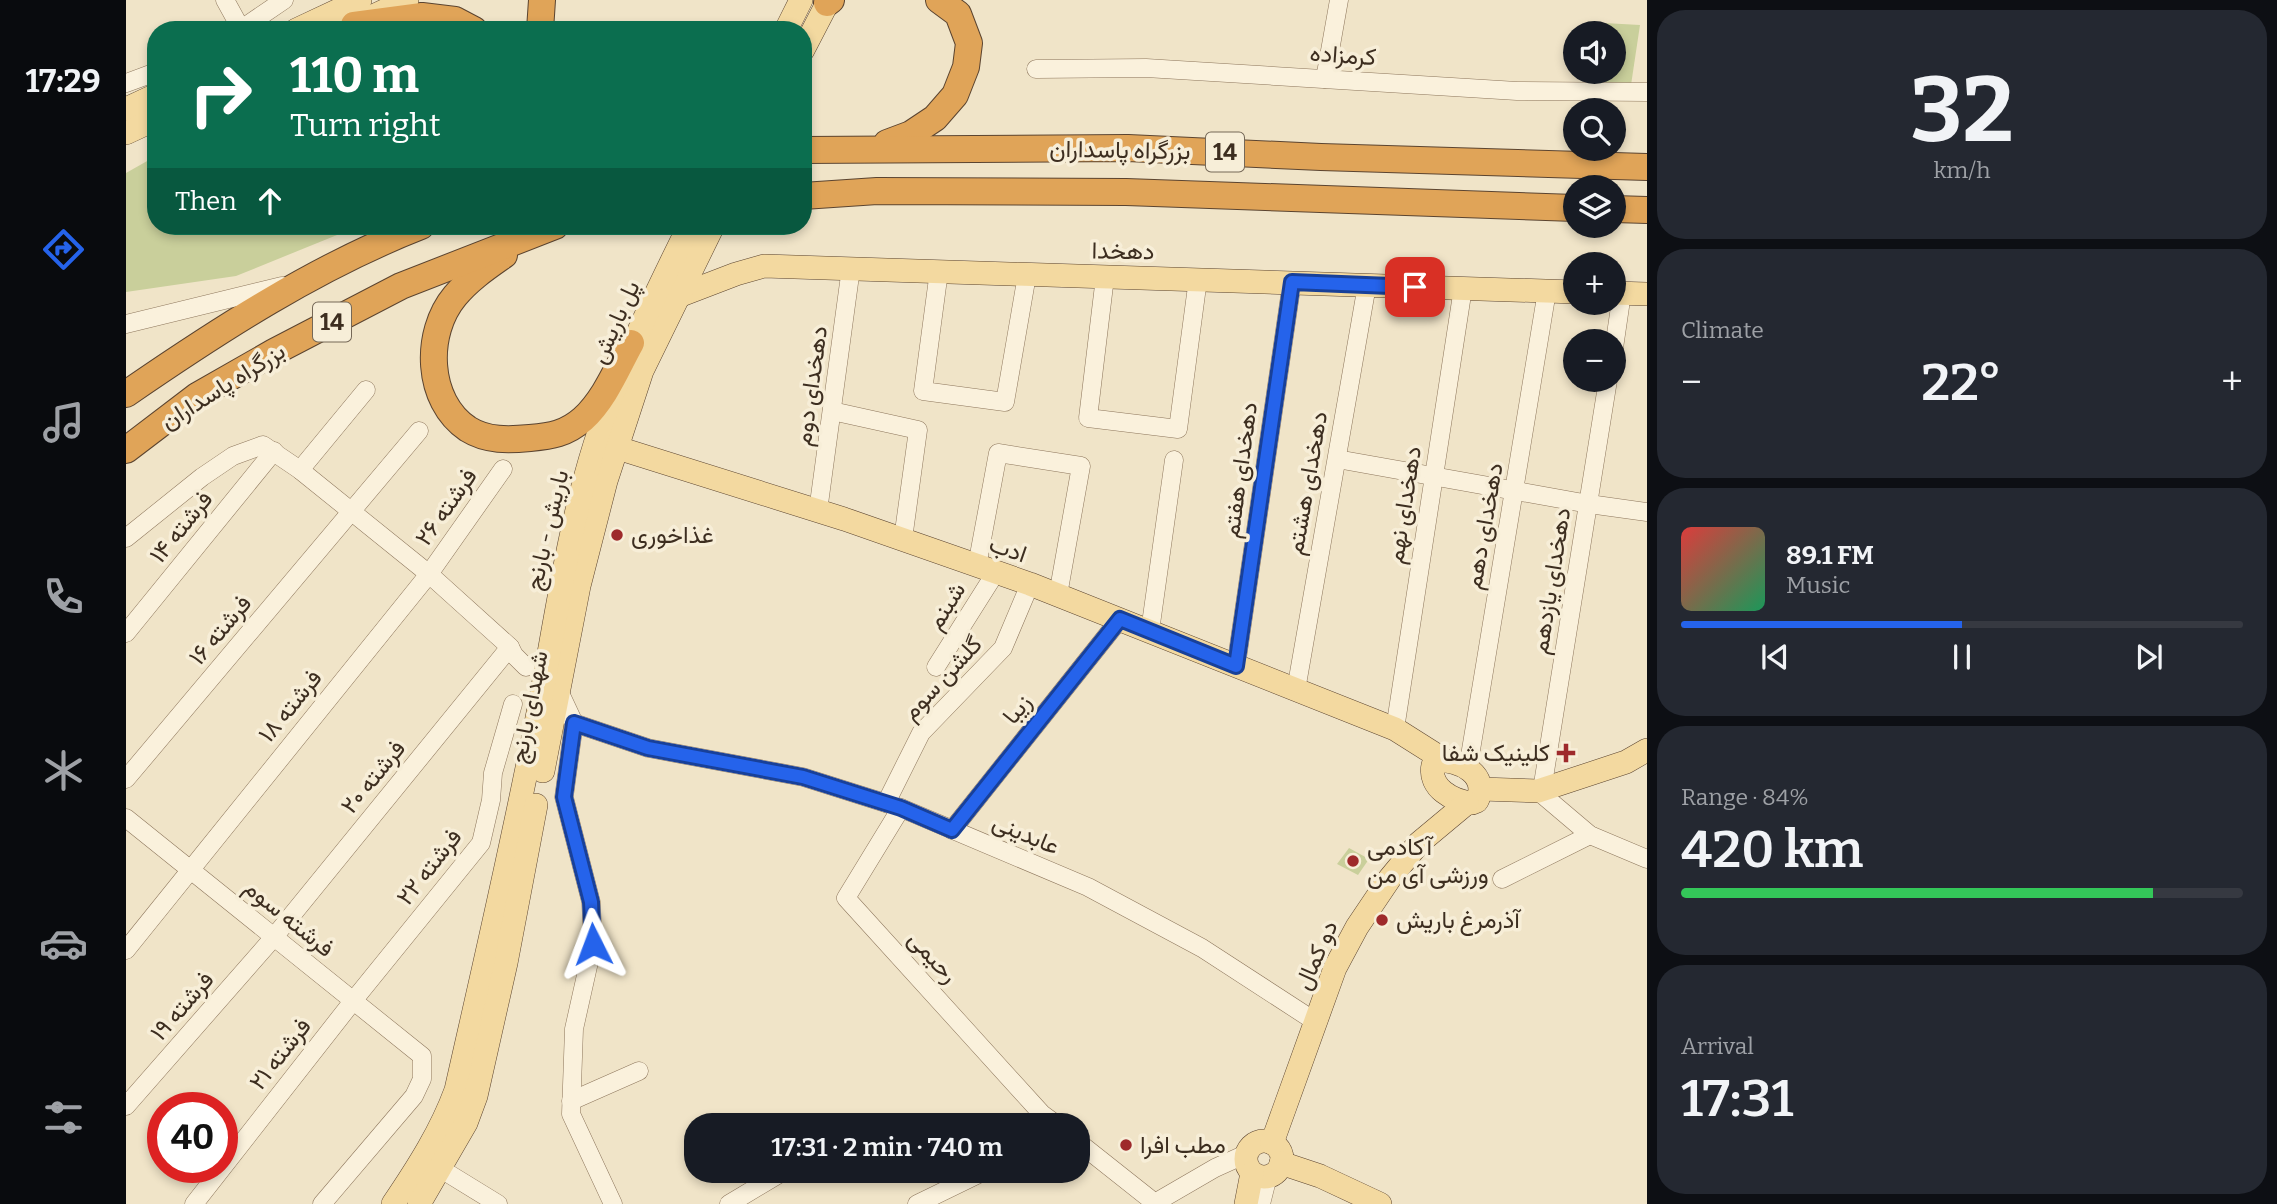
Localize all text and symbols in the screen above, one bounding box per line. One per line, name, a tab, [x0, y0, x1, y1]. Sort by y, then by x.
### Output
map controls	[1563, 21, 1626, 392]
button: sound	[1563, 21, 1626, 84]
street label: کرمزاده	[1309, 39, 1377, 72]
text: 110 m	[290, 46, 419, 105]
icon: right	[175, 49, 266, 140]
text: 32	[1910, 56, 2014, 165]
text: 17:29	[25, 62, 101, 100]
button: search	[1563, 98, 1626, 161]
text: Turn right	[290, 106, 441, 144]
road number: 14	[1206, 132, 1244, 172]
street label: بزرگراه پاسداران	[1049, 135, 1191, 167]
text: km/h	[1934, 156, 1990, 184]
button: layers	[1563, 175, 1626, 238]
icon: ahead	[251, 182, 289, 220]
text: Then	[175, 186, 237, 217]
icon: directions	[39, 225, 88, 274]
street label: دهخدا	[1091, 236, 1155, 266]
button: +	[1563, 252, 1626, 315]
pin	[1385, 257, 1445, 317]
icon: arrive	[1396, 268, 1434, 306]
street label: پل باریش	[584, 276, 647, 369]
road number: 14	[313, 302, 351, 342]
text: Climate	[1681, 316, 1764, 344]
street label: دهخدای دوم	[789, 324, 835, 448]
button: −	[1563, 329, 1626, 392]
street label: بزرگراه پاسداران	[156, 337, 291, 437]
text: 22°	[1921, 351, 2002, 414]
text: −	[1681, 359, 1702, 405]
text: +	[2221, 359, 2243, 405]
icon: music	[39, 398, 88, 447]
street label: دهخدای هفتم	[1217, 400, 1265, 540]
street label: دهخدای هشتم	[1281, 409, 1335, 557]
street label: دهخدای نهم	[1381, 444, 1429, 566]
street label: دهخدای دهم	[1459, 461, 1511, 592]
street label: ۲۶ فرشته	[409, 463, 484, 552]
street label: باریش - بارنج	[520, 467, 577, 594]
street label: ۱۴ فرشته	[144, 485, 219, 569]
street label: دهخدای یازدهم	[1526, 506, 1578, 657]
place label: غذاخوری	[631, 521, 714, 550]
marker: غذاخوری	[609, 527, 625, 543]
street label: ادب	[985, 530, 1031, 568]
text: 89.1 FM	[1786, 540, 1874, 571]
text: Music	[1786, 571, 1850, 599]
icon: phone	[39, 572, 88, 621]
street label: شبنم	[921, 577, 973, 636]
street label: ۱۶ فرشته	[183, 589, 258, 671]
street label: گلشن سوم	[896, 630, 989, 727]
icon: previous	[1756, 638, 1794, 676]
icon: pause	[1943, 638, 1981, 676]
icon: next	[2130, 638, 2168, 676]
street label: شهدای بارنج	[504, 648, 557, 766]
street label: ۱۸ فرشته	[252, 664, 328, 748]
street label: زیبا	[997, 688, 1038, 730]
street label: ۲۰ فرشته	[335, 735, 412, 820]
place label: کلینیک شفا	[1442, 739, 1550, 767]
marker: کلینیک شفا	[1556, 743, 1576, 763]
icon: climate	[39, 746, 88, 795]
text: Range · 84%	[1681, 783, 1809, 811]
street label: عابدینی	[988, 807, 1064, 861]
text: 420 km	[1681, 818, 1863, 881]
street label: ۲۲ فرشته	[391, 823, 468, 911]
place label: آکادمی ورزشی آی من	[1367, 833, 1489, 890]
marker: آکادمی ورزشی آی من	[1345, 853, 1361, 869]
street label: فرشته سوم	[237, 873, 340, 964]
place label: آذرمرغ باریش	[1396, 906, 1522, 936]
position arrow	[556, 907, 630, 981]
marker: آذرمرغ باریش	[1374, 912, 1390, 928]
street label: دو کمال	[1288, 916, 1345, 994]
icon: car	[39, 919, 88, 968]
street label: رحیمی	[902, 925, 964, 990]
street label: ۱۹ فرشته	[144, 966, 220, 1047]
street label: ۲۱ فرشته	[243, 1013, 317, 1096]
text: Arrival	[1681, 1032, 1754, 1060]
text: 17:31	[1681, 1067, 1793, 1130]
speed limit sign: 40	[147, 1092, 238, 1183]
icon: filters	[39, 1093, 88, 1142]
place label: مطب افرا	[1140, 1131, 1226, 1160]
text: 17:31 · 2 min · 740 m	[771, 1132, 1003, 1163]
marker: مطب افرا	[1118, 1137, 1134, 1153]

